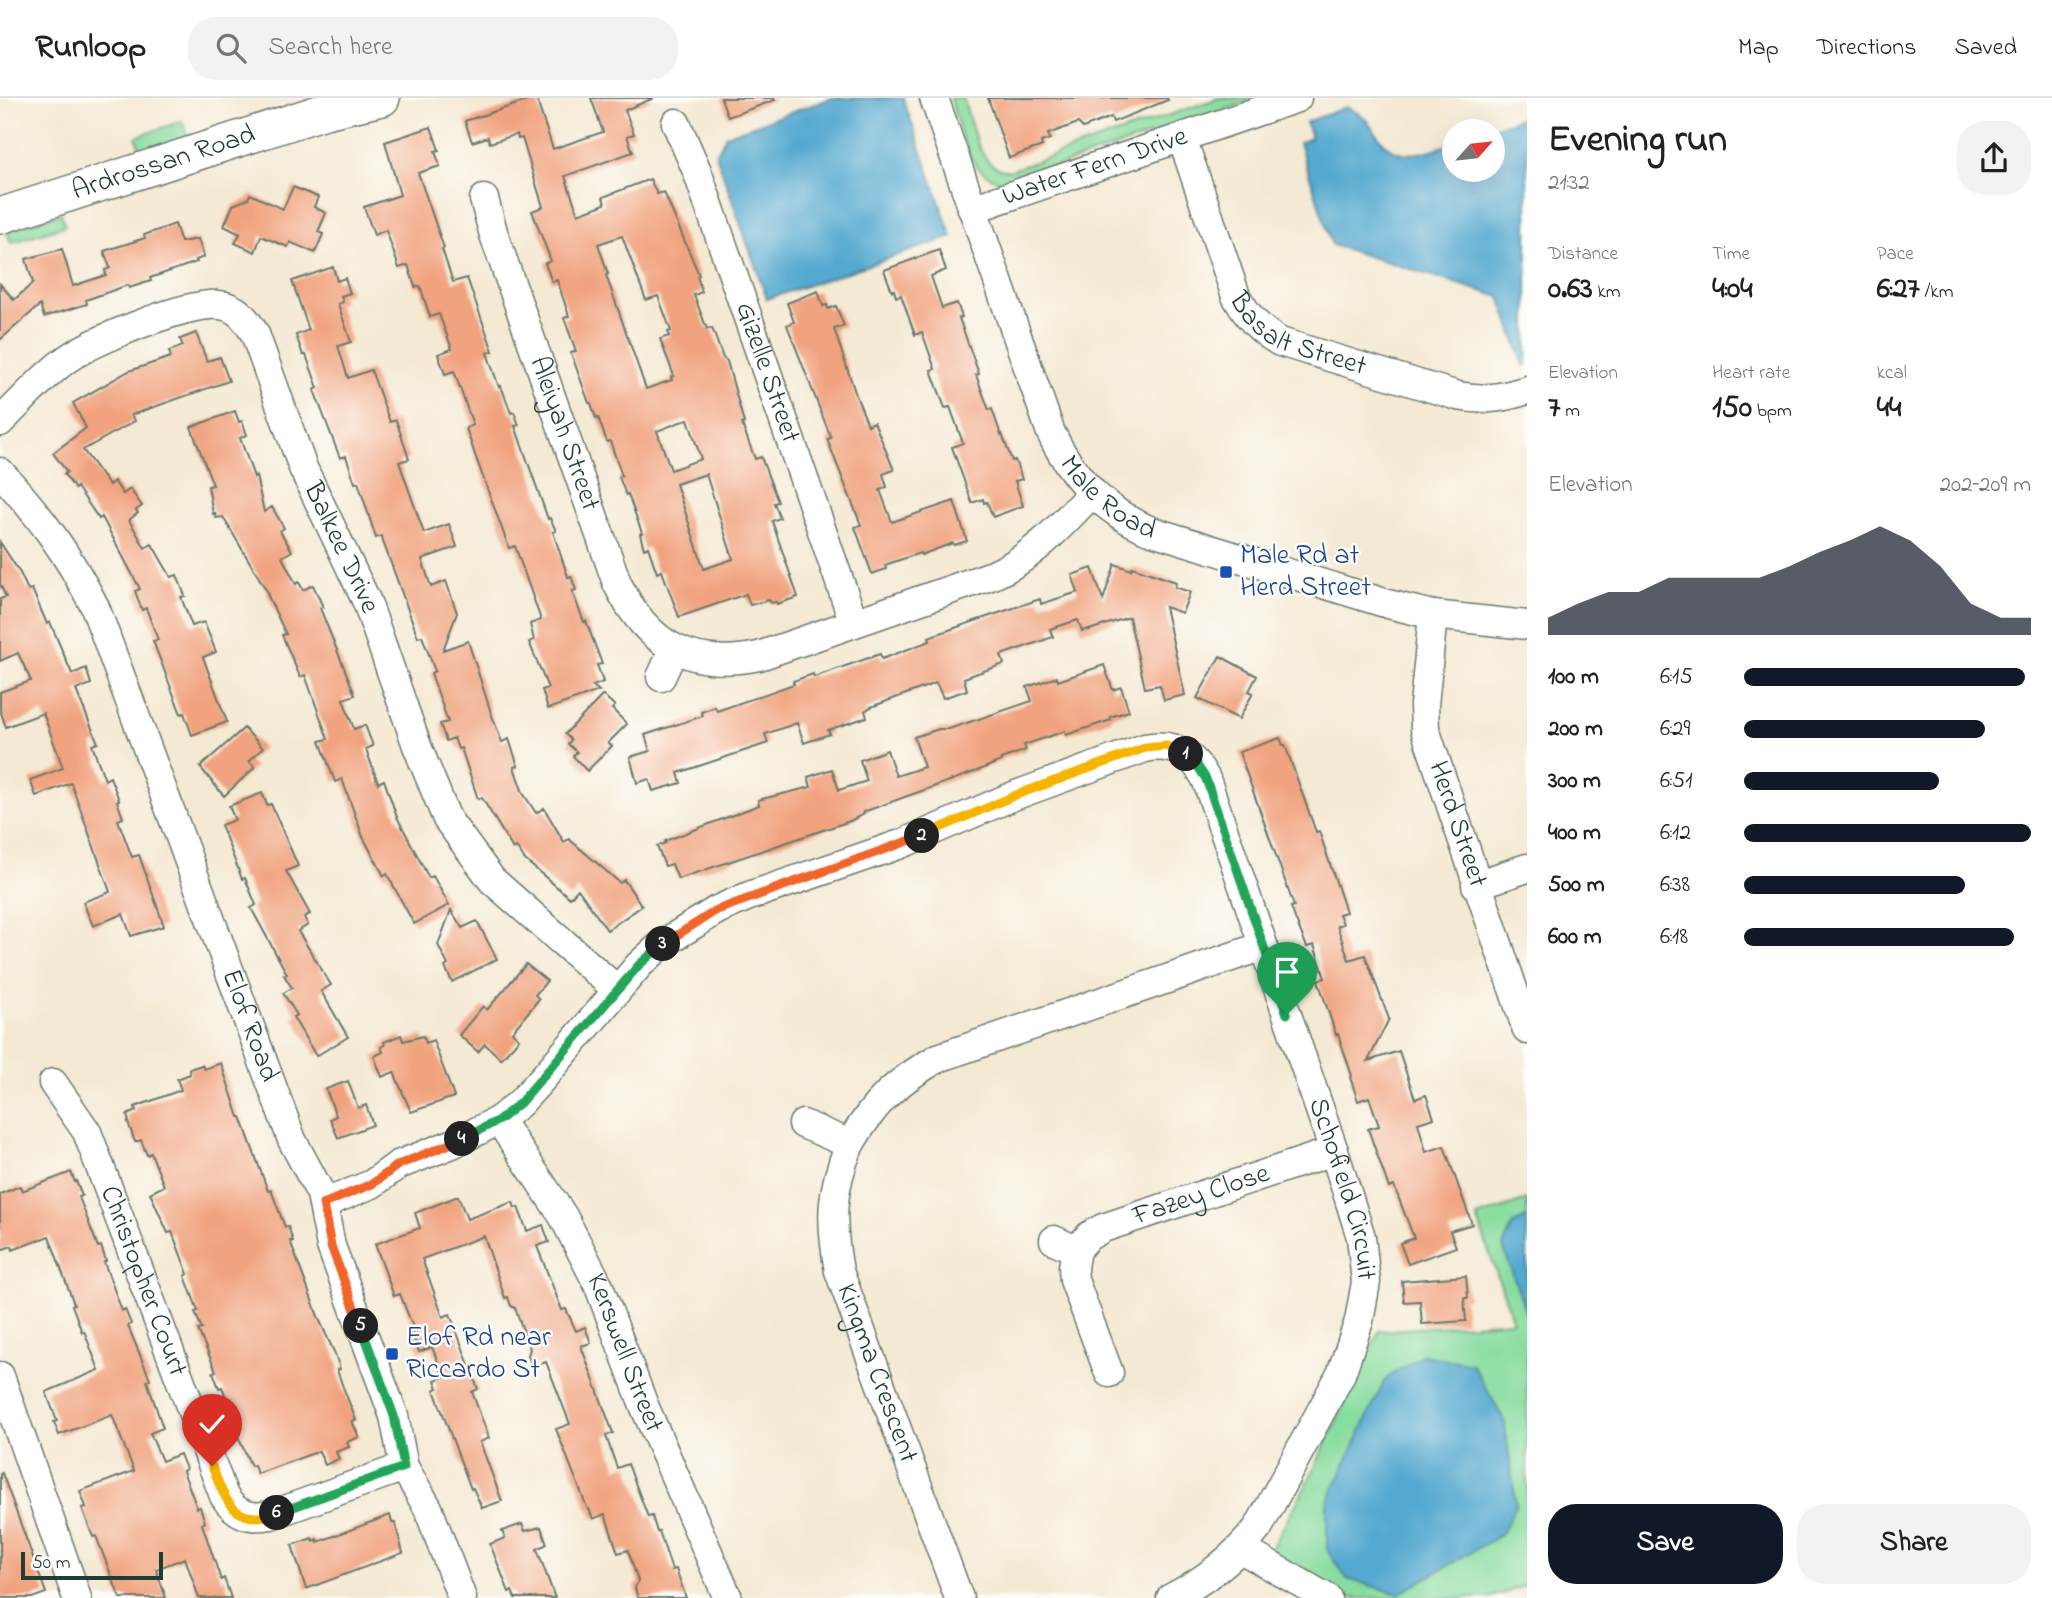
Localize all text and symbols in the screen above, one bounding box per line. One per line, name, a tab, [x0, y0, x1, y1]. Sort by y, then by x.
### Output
search box	[188, 17, 678, 80]
text: Runloop	[35, 24, 146, 72]
icon: search	[212, 29, 250, 67]
text: Search here	[268, 29, 393, 67]
text: Map	[1738, 31, 1779, 66]
text: Directions	[1817, 31, 1916, 66]
text: Saved	[1954, 31, 2017, 66]
text: Evening run	[1548, 113, 1727, 169]
street label: Ardrossan Road	[67, 114, 261, 212]
street label: Water Fern Drive	[997, 116, 1194, 218]
north arrow	[1442, 119, 1505, 182]
map controls	[1442, 119, 1505, 182]
button: share	[1957, 121, 2031, 195]
text: 21:32	[1548, 167, 1590, 200]
text: Distance	[1548, 241, 1618, 268]
text: Time	[1712, 241, 1750, 268]
text: Pace	[1877, 241, 1914, 268]
text: 0.63	[1548, 268, 1593, 312]
text: 4:04	[1712, 268, 1753, 312]
text: 6:27	[1877, 268, 1920, 312]
text: km	[1593, 279, 1621, 306]
text: /km	[1920, 279, 1953, 306]
street label: Basalt Street	[1217, 283, 1371, 387]
street label: Gizelle Street	[724, 297, 810, 449]
street label: Aleiyah Street	[518, 351, 610, 516]
text: Elevation	[1548, 360, 1618, 387]
text: Heart rate	[1712, 360, 1790, 387]
text: kcal	[1877, 360, 1907, 387]
text: 7	[1548, 387, 1560, 431]
text: 150	[1712, 387, 1752, 431]
text: 44	[1877, 387, 1901, 431]
text: m	[1560, 398, 1580, 425]
text: bpm	[1752, 398, 1792, 425]
street label: Male Road	[1048, 447, 1163, 551]
text: Elevation	[1548, 469, 1633, 502]
text: 202–209 m	[1940, 469, 2031, 502]
street label: Balkee Drive	[292, 474, 390, 619]
place label: Male Rd at Herd Street	[1240, 536, 1371, 609]
marker: Male Rd at Herd Street	[1218, 564, 1234, 580]
text: 100 m	[1548, 661, 1599, 694]
text: 6:15	[1660, 661, 1693, 694]
text: 200 m	[1548, 713, 1603, 746]
text: 6:29	[1660, 713, 1690, 746]
pin: 1	[1168, 736, 1204, 772]
text: 1	[1182, 740, 1189, 767]
street label: Herd Street	[1417, 756, 1498, 893]
text: 300 m	[1548, 765, 1601, 798]
text: 6:51	[1660, 765, 1693, 798]
text: 400 m	[1548, 817, 1601, 850]
text: 6:12	[1660, 817, 1691, 850]
pin: 2	[904, 818, 940, 854]
text: 2	[917, 822, 926, 849]
text: 500 m	[1548, 869, 1605, 902]
text: 6:38	[1660, 869, 1690, 902]
text: 600 m	[1548, 921, 1602, 954]
text: 6:18	[1660, 921, 1688, 954]
pin: 3	[646, 926, 680, 962]
text: 3	[659, 930, 666, 957]
pin	[1257, 942, 1317, 1014]
icon: arrive	[1268, 953, 1306, 991]
street label: Elof Road	[210, 964, 289, 1088]
street label: Schofield Circuit	[1297, 1092, 1386, 1282]
pin: 4	[444, 1122, 480, 1156]
text: 4	[458, 1125, 465, 1152]
street label: Fazey Close	[1127, 1153, 1275, 1237]
street label: Christopher Court	[89, 1180, 198, 1382]
street label: Kerswell Street	[575, 1266, 674, 1439]
street label: Kingma Crescent	[825, 1278, 928, 1469]
pin: 5	[344, 1308, 378, 1344]
text: 5	[355, 1312, 366, 1339]
place label: Elof Rd near Riccardo St	[406, 1318, 551, 1391]
marker: Elof Rd near Riccardo St	[384, 1346, 400, 1362]
pin	[182, 1394, 242, 1466]
icon: check	[193, 1405, 231, 1443]
pin: 6	[260, 1496, 294, 1530]
text: 6	[272, 1499, 281, 1526]
button: Save	[1548, 1504, 1783, 1584]
button: Share	[1797, 1504, 2031, 1584]
scale bar	[21, 1549, 163, 1581]
text: 50 m	[32, 1550, 71, 1577]

